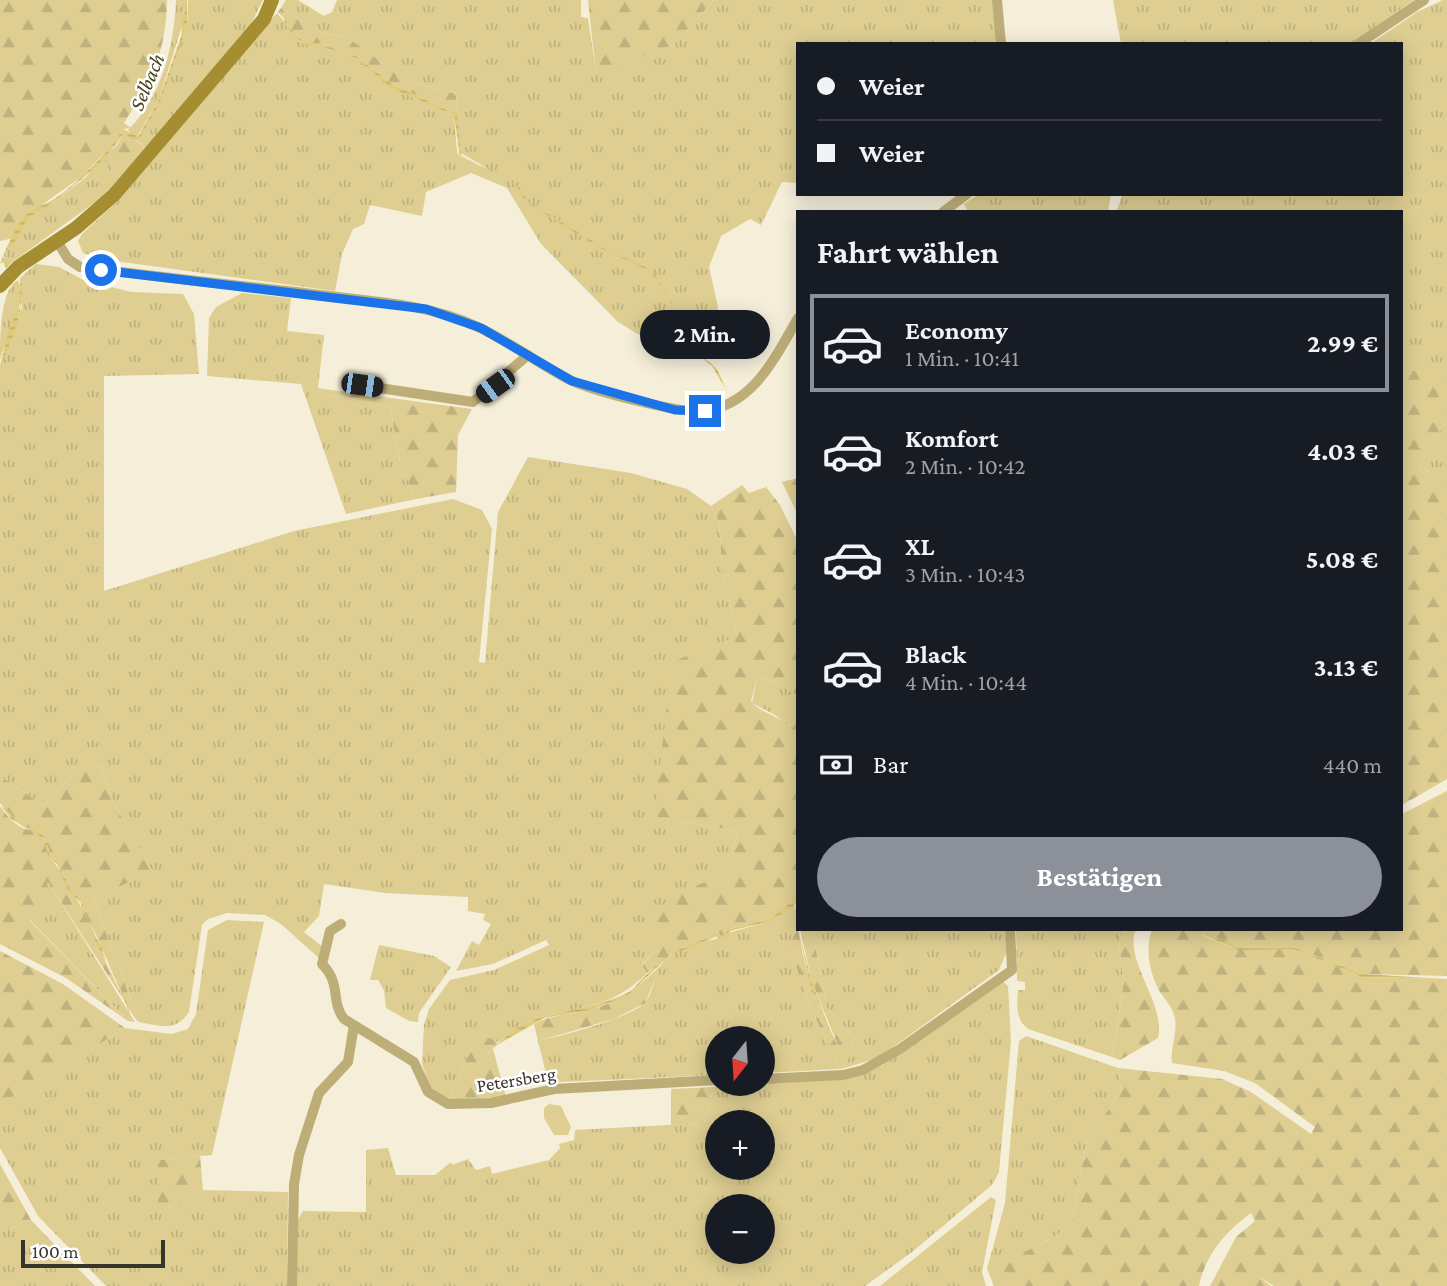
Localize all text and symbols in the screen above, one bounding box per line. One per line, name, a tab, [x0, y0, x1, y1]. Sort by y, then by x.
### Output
water label: Selbach	[124, 50, 170, 114]
text: Weier	[859, 72, 925, 101]
text: Weier	[859, 139, 925, 168]
text: Fahrt wählen	[817, 234, 999, 270]
route start	[85, 254, 117, 286]
callout: 2 Min.	[640, 310, 770, 358]
icon: car	[821, 312, 884, 375]
text: Economy	[905, 316, 1008, 345]
text: 2 Min.	[674, 321, 736, 347]
text: 2.99 €	[1307, 329, 1378, 358]
text: 1 Min. · 10:41	[905, 345, 1019, 371]
car	[472, 365, 519, 407]
car	[340, 372, 385, 398]
route end	[689, 395, 721, 427]
icon: car	[821, 420, 884, 483]
text: Komfort	[905, 424, 998, 453]
text: 4.03 €	[1307, 437, 1378, 466]
text: 2 Min. · 10:42	[905, 453, 1026, 479]
icon: car	[821, 528, 884, 591]
text: XL	[905, 532, 934, 561]
text: 5.08 €	[1306, 545, 1378, 574]
text: 3 Min. · 10:43	[905, 561, 1025, 587]
icon: car	[821, 636, 884, 699]
text: Black	[905, 640, 966, 669]
text: 3.13 €	[1314, 653, 1378, 682]
text: 4 Min. · 10:44	[905, 669, 1027, 695]
icon: cash	[817, 746, 855, 784]
text: Bar	[873, 750, 909, 779]
text: 440 m	[1323, 752, 1382, 778]
button: Bestätigen	[817, 837, 1382, 917]
north arrow	[705, 1026, 775, 1096]
map controls	[705, 1026, 775, 1264]
street label: Petersberg	[475, 1063, 557, 1096]
button: +	[705, 1110, 775, 1180]
button: −	[705, 1194, 775, 1264]
scale bar	[21, 1237, 164, 1269]
text: 100 m	[32, 1241, 79, 1262]

